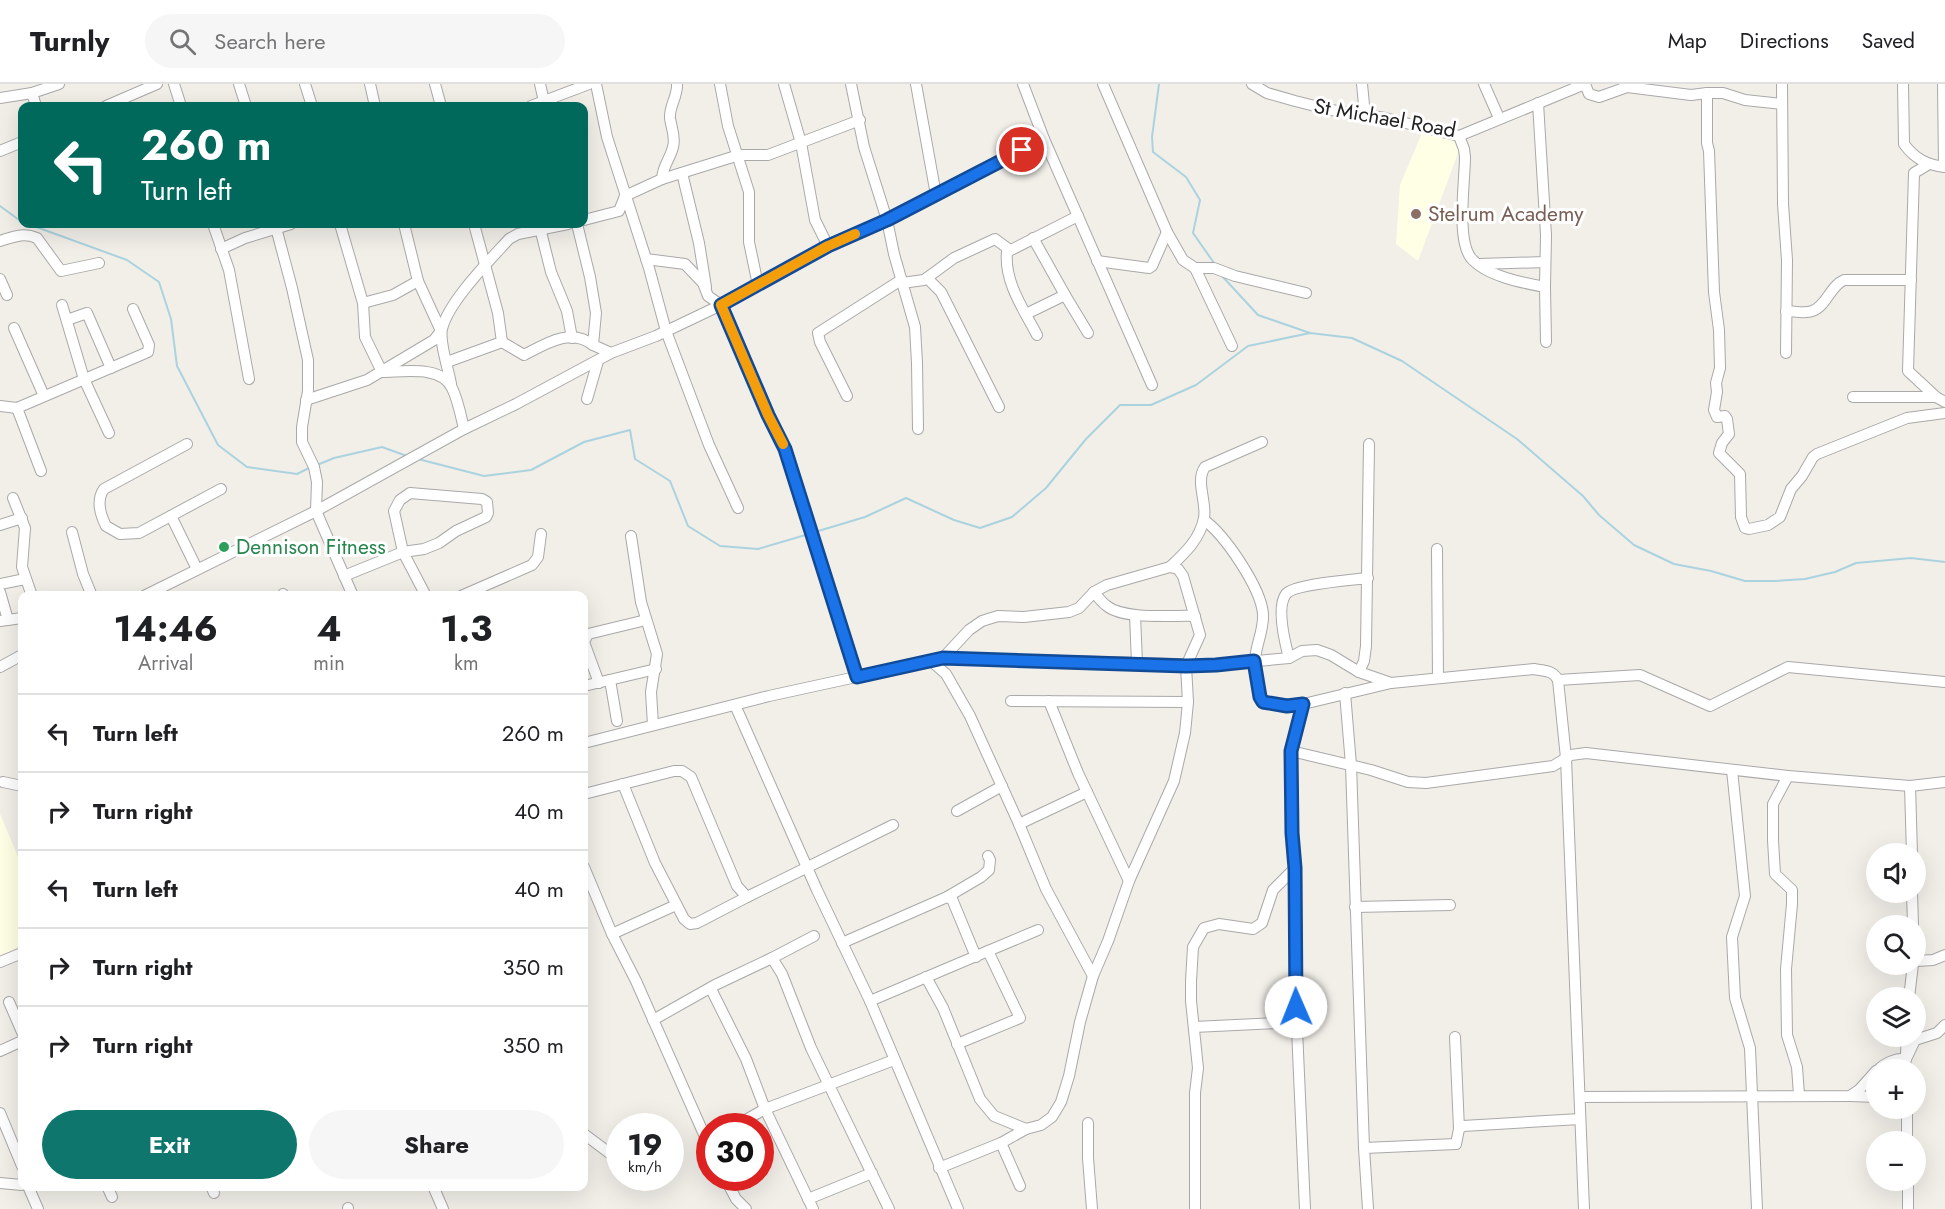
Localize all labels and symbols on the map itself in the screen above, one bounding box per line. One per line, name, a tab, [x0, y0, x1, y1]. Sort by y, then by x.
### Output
street label: St Michael Road	[1312, 91, 1458, 145]
pin	[996, 124, 1047, 175]
place label: Stelrum Academy	[1428, 199, 1584, 229]
marker: Stelrum Academy	[1409, 207, 1423, 221]
place label: Dennison Fitness	[236, 532, 386, 562]
marker: Dennison Fitness	[217, 540, 231, 554]
position arrow	[1264, 975, 1328, 1039]
speed limit sign: 30	[696, 1113, 774, 1191]

